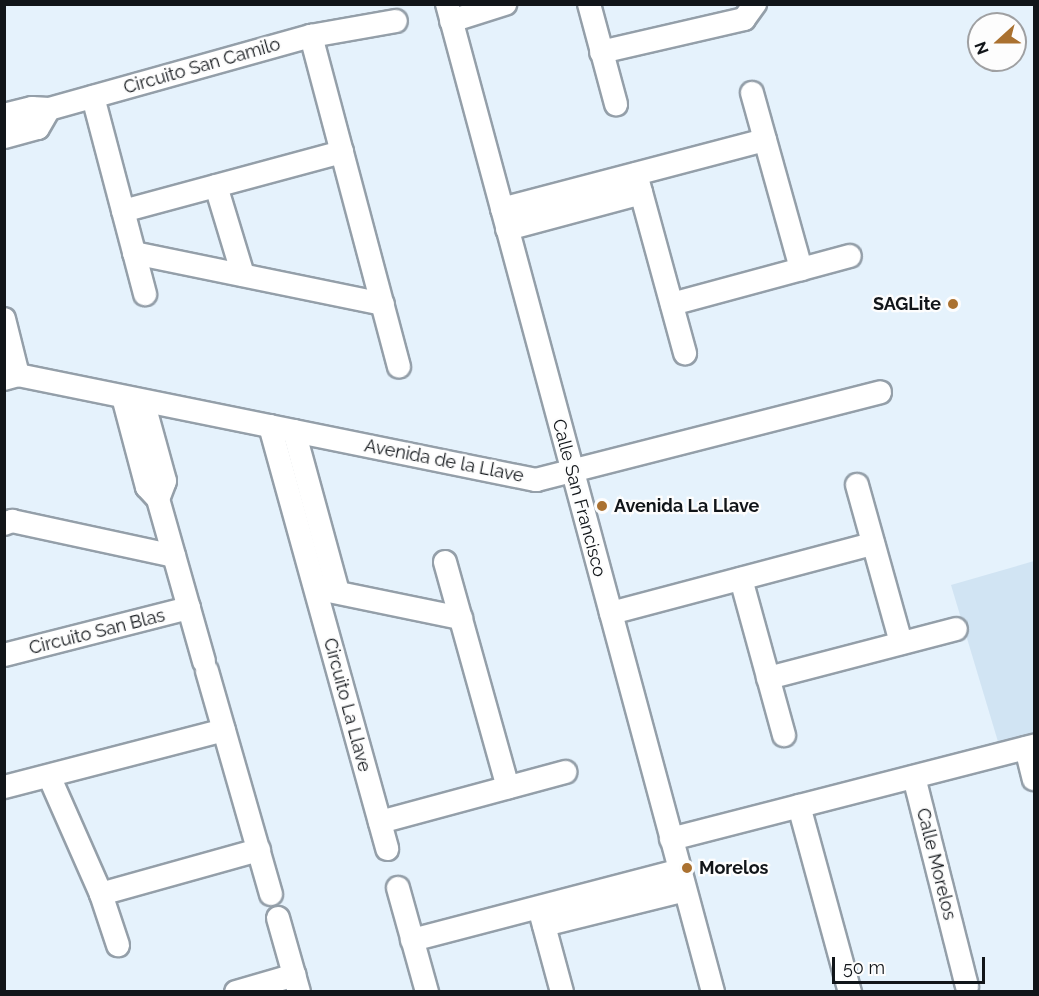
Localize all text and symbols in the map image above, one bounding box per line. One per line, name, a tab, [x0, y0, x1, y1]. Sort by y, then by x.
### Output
north arrow	[967, 12, 1027, 72]
street label: Circuito San Camilo	[121, 33, 283, 99]
text: N	[971, 39, 993, 57]
place label: SAGLite	[873, 293, 941, 315]
marker: SAGLite	[946, 297, 960, 311]
street label: Calle San Francisco	[548, 417, 610, 579]
street label: Avenida de la Llave	[363, 435, 525, 487]
place label: Avenida La Llave	[614, 495, 759, 517]
marker: Avenida La Llave	[595, 499, 609, 513]
street label: Circuito San Blas	[27, 605, 167, 659]
street label: Circuito La Llave	[319, 636, 375, 774]
street label: Calle Morelos	[912, 806, 960, 922]
place label: Morelos	[699, 857, 768, 879]
marker: Morelos	[680, 861, 694, 875]
scale bar	[835, 945, 988, 983]
text: 50 m	[843, 957, 885, 978]

